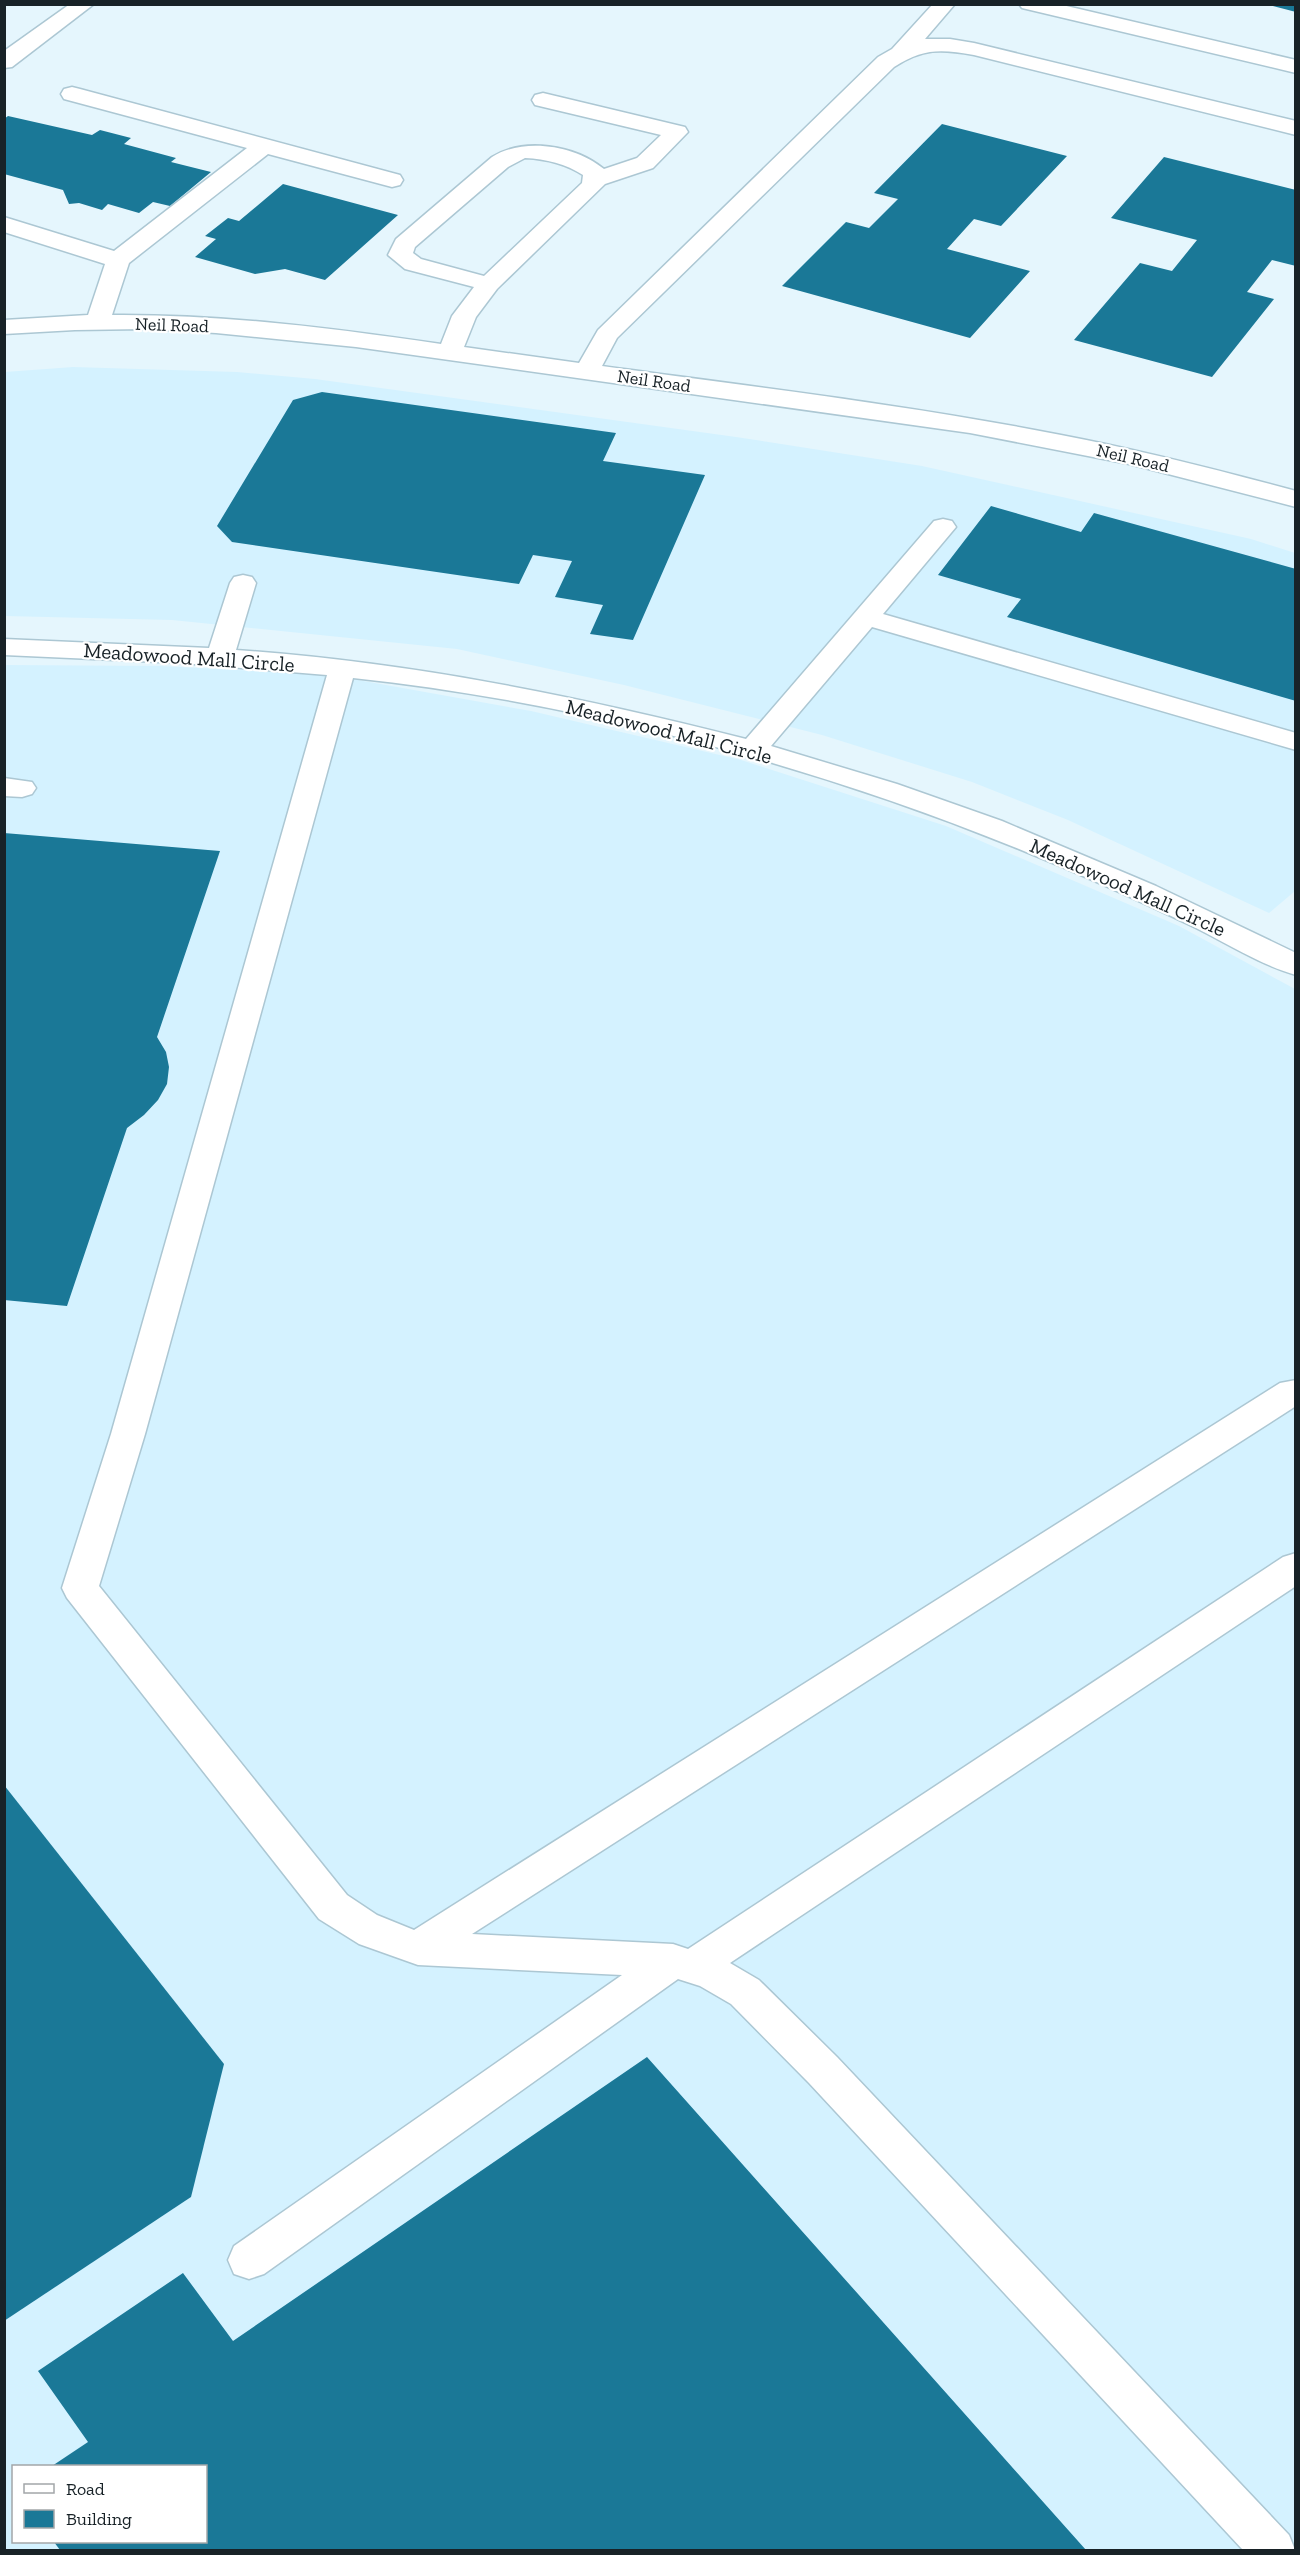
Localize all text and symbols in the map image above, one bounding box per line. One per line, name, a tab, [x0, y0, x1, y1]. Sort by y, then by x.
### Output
street label: Neil Road	[135, 313, 209, 337]
street label: Neil Road	[616, 365, 692, 397]
street label: Neil Road	[1094, 439, 1172, 477]
street label: Meadowood Mall Circle	[83, 637, 296, 677]
street label: Meadowood Mall Circle	[563, 693, 775, 769]
street label: Meadowood Mall Circle	[1026, 833, 1230, 942]
legend	[12, 2465, 207, 2543]
text: Road	[66, 2478, 105, 2500]
text: Building	[66, 2508, 132, 2530]

